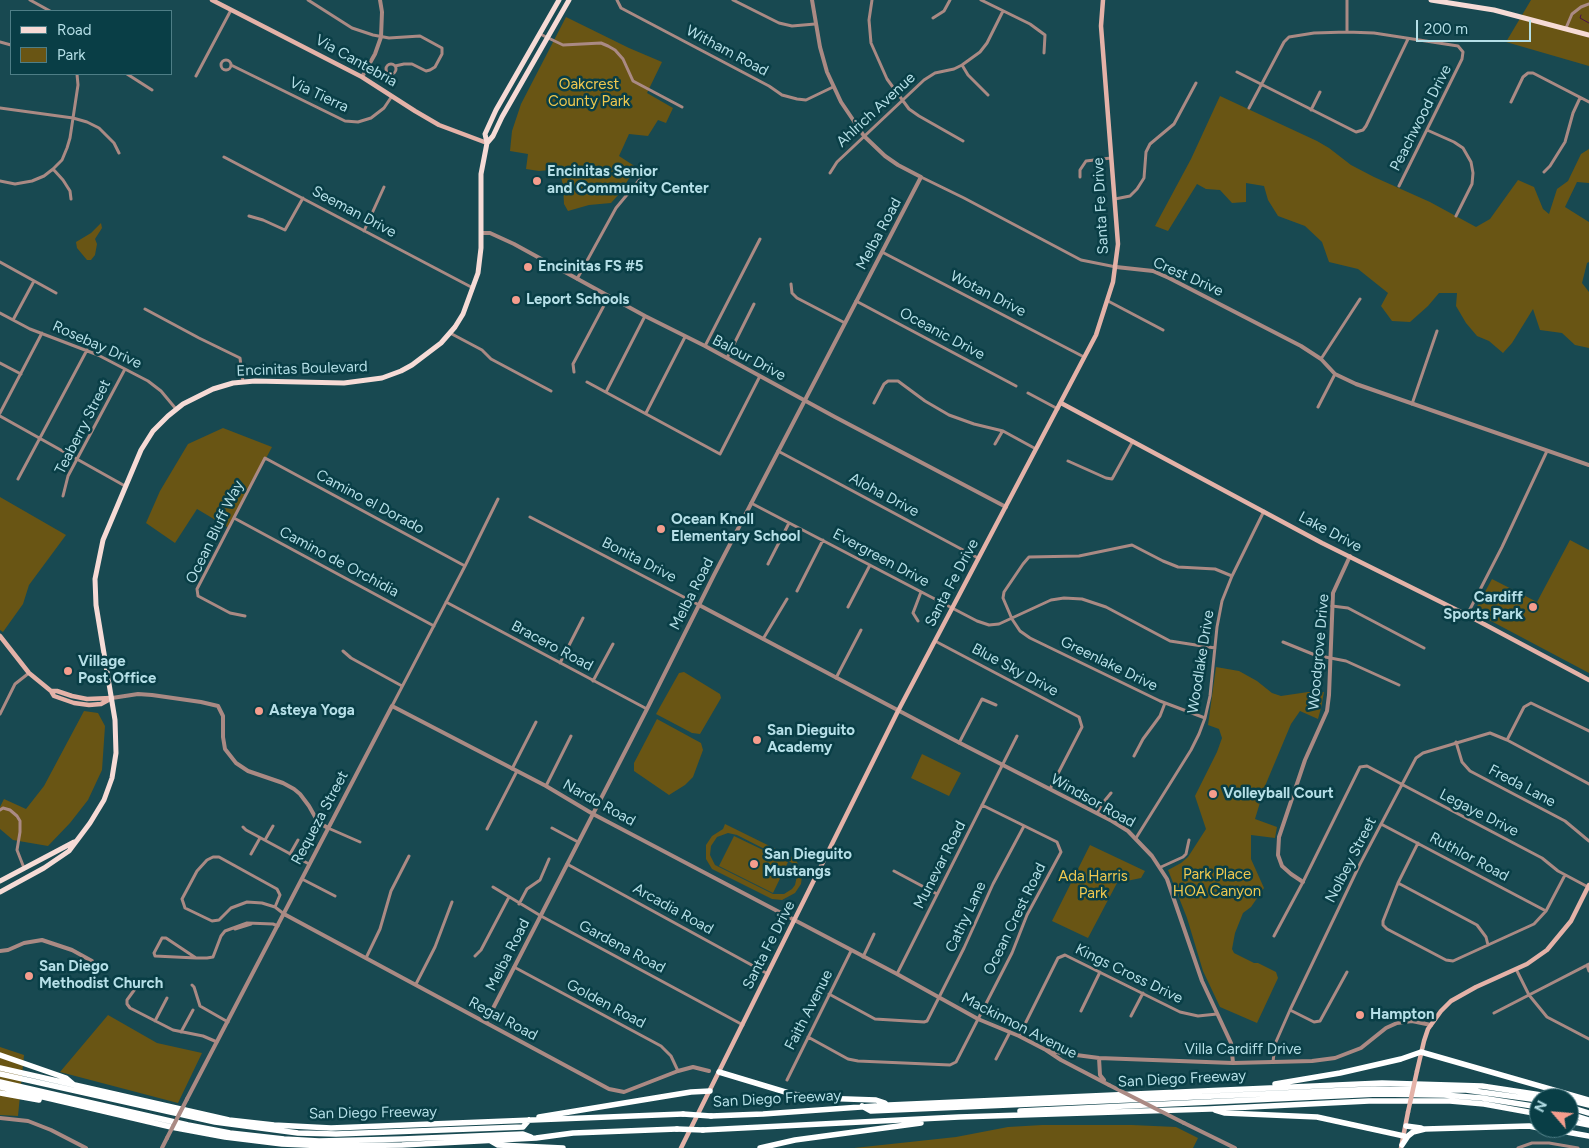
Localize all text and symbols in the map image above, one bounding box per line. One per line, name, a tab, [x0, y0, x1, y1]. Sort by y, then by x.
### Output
legend	[10, 10, 172, 75]
scale bar	[1419, 10, 1534, 42]
text: 200 m	[1424, 20, 1468, 38]
text: Road	[57, 21, 92, 39]
street label: Witham Road	[683, 22, 771, 80]
street label: Via Cantebria	[312, 31, 400, 91]
text: Park	[57, 46, 86, 64]
street label: Peachwood Drive	[1386, 62, 1456, 174]
street label: Ahlrich Avenue	[833, 69, 919, 151]
street label: Via Tierra	[287, 74, 351, 116]
park label: Oakcrest County Park	[548, 76, 630, 111]
street label: Santa Fe Drive	[1089, 157, 1113, 255]
place label: Encinitas Senior and Community Center	[547, 163, 709, 198]
marker: Encinitas Senior and Community Center	[531, 175, 543, 187]
street label: Seeman Drive	[309, 182, 399, 242]
street label: Melba Road	[853, 195, 905, 273]
street label: Crest Drive	[1150, 254, 1226, 300]
place label: Encinitas FS #5	[538, 258, 644, 276]
marker: Encinitas FS #5	[522, 261, 534, 273]
street label: Wotan Drive	[947, 267, 1029, 321]
place label: Leport Schools	[526, 291, 629, 309]
marker: Leport Schools	[510, 294, 522, 306]
street label: Oceanic Drive	[896, 304, 988, 364]
street label: Rosebay Drive	[50, 317, 144, 373]
street label: Balour Drive	[709, 331, 789, 385]
street label: Encinitas Boulevard	[236, 358, 368, 380]
street label: Teaberry Street	[51, 377, 115, 477]
street label: Camino el Dorado	[313, 466, 427, 538]
street label: Aloha Drive	[846, 469, 922, 521]
street label: Ocean Bluff Way	[182, 477, 248, 587]
street label: Lake Drive	[1295, 508, 1365, 556]
place label: Ocean Knoll Elementary School	[671, 511, 800, 546]
street label: Camino de Orchidia	[276, 523, 402, 601]
marker: Ocean Knoll Elementary School	[655, 523, 667, 535]
street label: Evergreen Drive	[830, 525, 932, 591]
street label: Bonita Drive	[599, 534, 679, 586]
street label: Santa Fe Drive	[921, 536, 983, 630]
street label: Melba Road	[666, 555, 718, 633]
place label: Cardiff Sports Park	[1443, 589, 1523, 624]
street label: Woodgrove Drive	[1305, 593, 1333, 711]
marker: Cardiff Sports Park	[1527, 601, 1539, 613]
street label: Woodlake Drive	[1184, 609, 1218, 715]
street label: Bracero Road	[508, 617, 596, 675]
street label: Greenlake Drive	[1057, 633, 1161, 695]
street label: Blue Sky Drive	[969, 640, 1061, 700]
place label: Village Post Office	[78, 653, 156, 688]
marker: Village Post Office	[62, 665, 74, 677]
place label: Asteya Yoga	[269, 702, 355, 720]
marker: Asteya Yoga	[253, 705, 265, 717]
place label: San Dieguito Academy	[767, 722, 855, 757]
marker: San Dieguito Academy	[751, 734, 763, 746]
street label: Freda Lane	[1485, 761, 1559, 811]
street label: Requeza Street	[288, 768, 352, 868]
street label: Windsor Road	[1048, 770, 1138, 832]
street label: Nardo Road	[560, 776, 638, 830]
place label: Volleyball Court	[1223, 785, 1334, 803]
street label: Legaye Drive	[1436, 785, 1522, 841]
marker: Volleyball Court	[1207, 788, 1219, 800]
street label: Nolbey Street	[1322, 814, 1380, 906]
street label: Munevar Road	[910, 818, 970, 912]
street label: Ruthlor Road	[1426, 829, 1512, 885]
place label: San Dieguito Mustangs	[764, 846, 852, 881]
marker: San Dieguito Mustangs	[748, 858, 760, 870]
street label: Ocean Crest Road	[980, 860, 1050, 978]
park label: Park Place HOA Canyon	[1173, 866, 1261, 901]
park label: Ada Harris Park	[1058, 868, 1128, 903]
street label: Cathy Lane	[942, 879, 990, 955]
street label: Arcadia Road	[630, 880, 716, 938]
street label: Santa Fe Drive	[739, 898, 799, 992]
street label: Melba Road	[482, 916, 534, 994]
street label: Gardena Road	[576, 917, 668, 977]
street label: Kings Cross Drive	[1072, 940, 1186, 1008]
place label: San Diego Methodist Church	[39, 958, 163, 993]
street label: Faith Avenue	[781, 967, 837, 1053]
marker: San Diego Methodist Church	[23, 970, 35, 982]
street label: Golden Road	[563, 976, 649, 1032]
street label: Mackinnon Avenue	[958, 989, 1080, 1063]
street label: Regal Road	[465, 993, 541, 1045]
place label: Hampton	[1370, 1006, 1434, 1024]
marker: Hampton	[1354, 1009, 1366, 1021]
street label: Villa Cardiff Drive	[1184, 1041, 1302, 1059]
street label: San Diego Freeway	[1117, 1067, 1247, 1091]
street label: San Diego Freeway	[712, 1087, 842, 1111]
north arrow	[1529, 1088, 1579, 1138]
text: N	[1531, 1098, 1551, 1115]
street label: San Diego Freeway	[309, 1103, 437, 1123]

